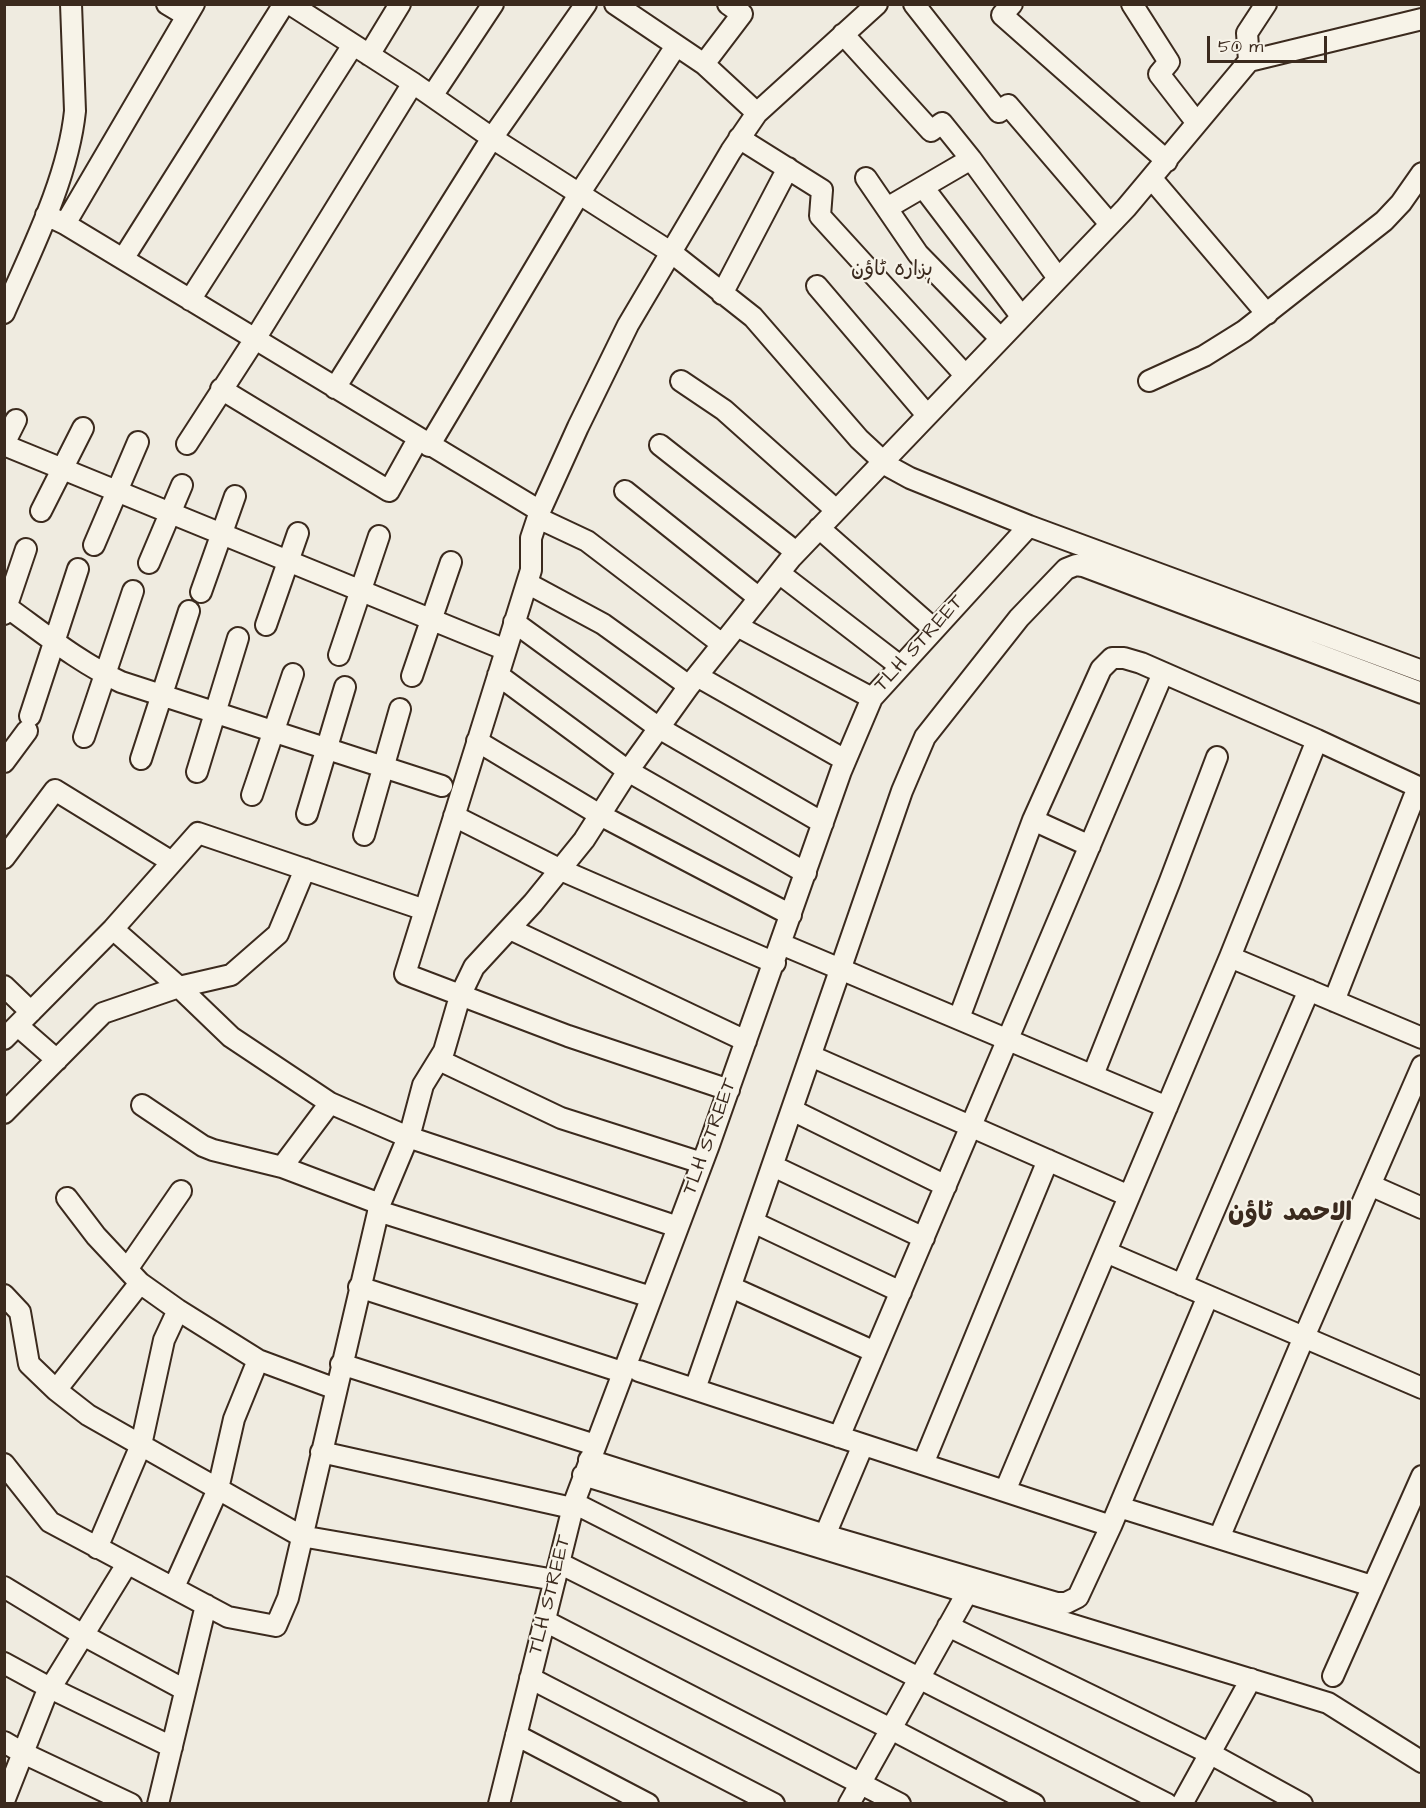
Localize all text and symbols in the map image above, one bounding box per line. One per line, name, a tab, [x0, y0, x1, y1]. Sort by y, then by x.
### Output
scale bar	[1210, 24, 1330, 62]
text: 50 m	[1218, 34, 1263, 59]
district label: ہزارہ ٹاؤن	[851, 258, 933, 284]
street label: TLH STREET	[870, 591, 970, 697]
street label: TLH STREET	[679, 1076, 743, 1198]
district label: الاحمد ٹاؤن	[1228, 1199, 1352, 1231]
street label: TLH STREET	[525, 1533, 577, 1657]

